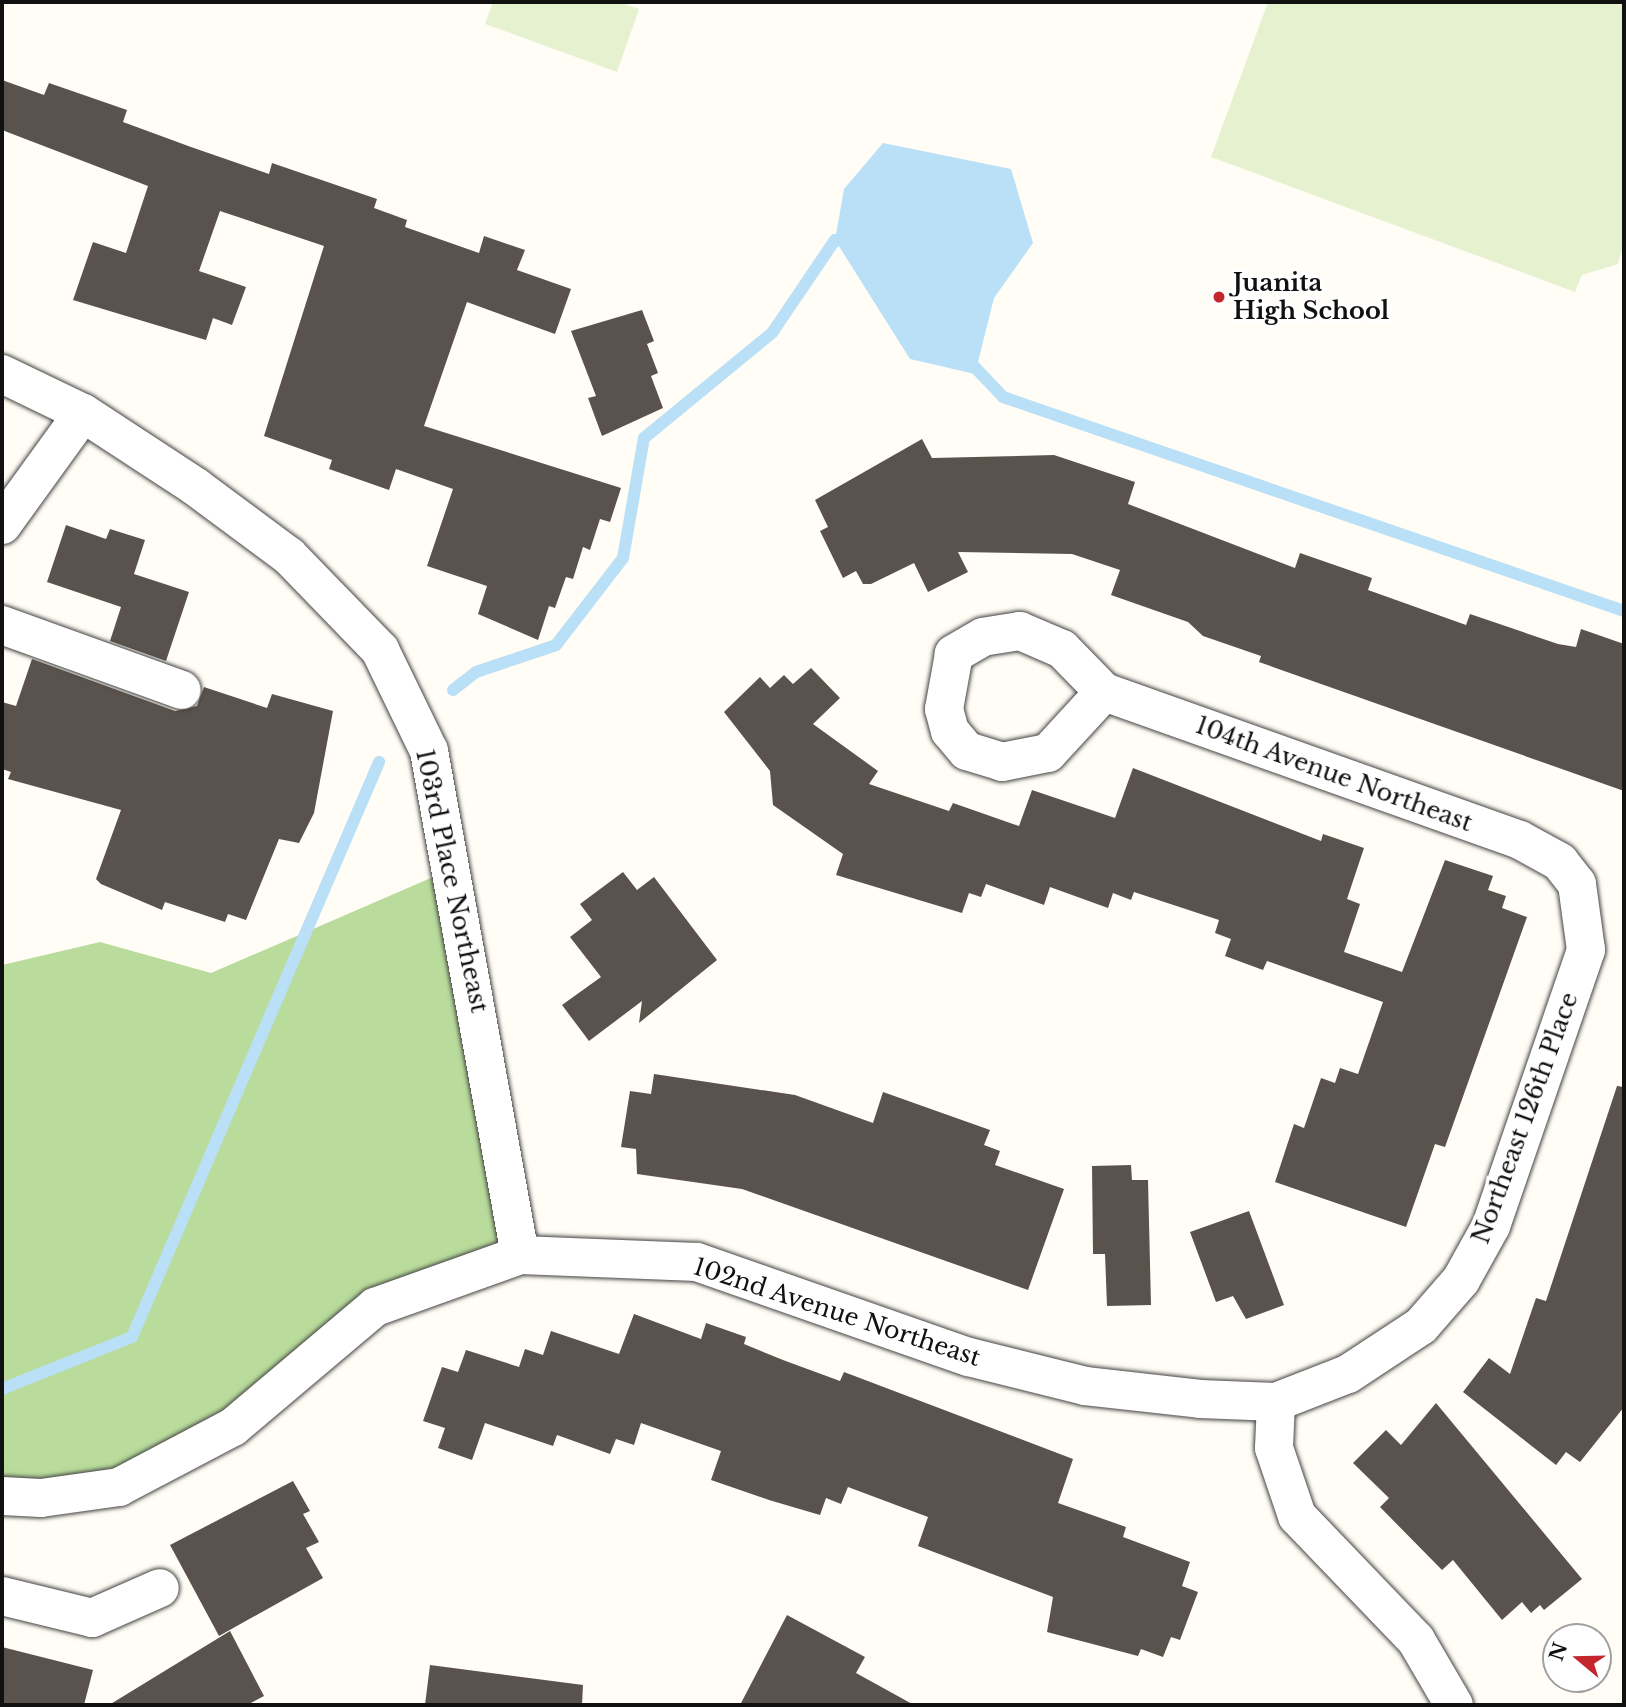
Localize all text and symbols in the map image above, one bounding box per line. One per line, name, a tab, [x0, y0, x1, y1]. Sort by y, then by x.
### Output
place label: Juanita High School	[1233, 269, 1389, 325]
marker: Juanita High School	[1211, 289, 1227, 305]
street label: 104th Avenue Northeast	[1191, 710, 1477, 838]
street label: 103rd Place Northeast	[410, 747, 494, 1015]
street label: Northeast 126th Place	[1466, 989, 1584, 1247]
street label: 102nd Avenue Northeast	[689, 1252, 985, 1372]
north arrow	[1542, 1623, 1612, 1693]
text: N	[1545, 1639, 1572, 1664]

